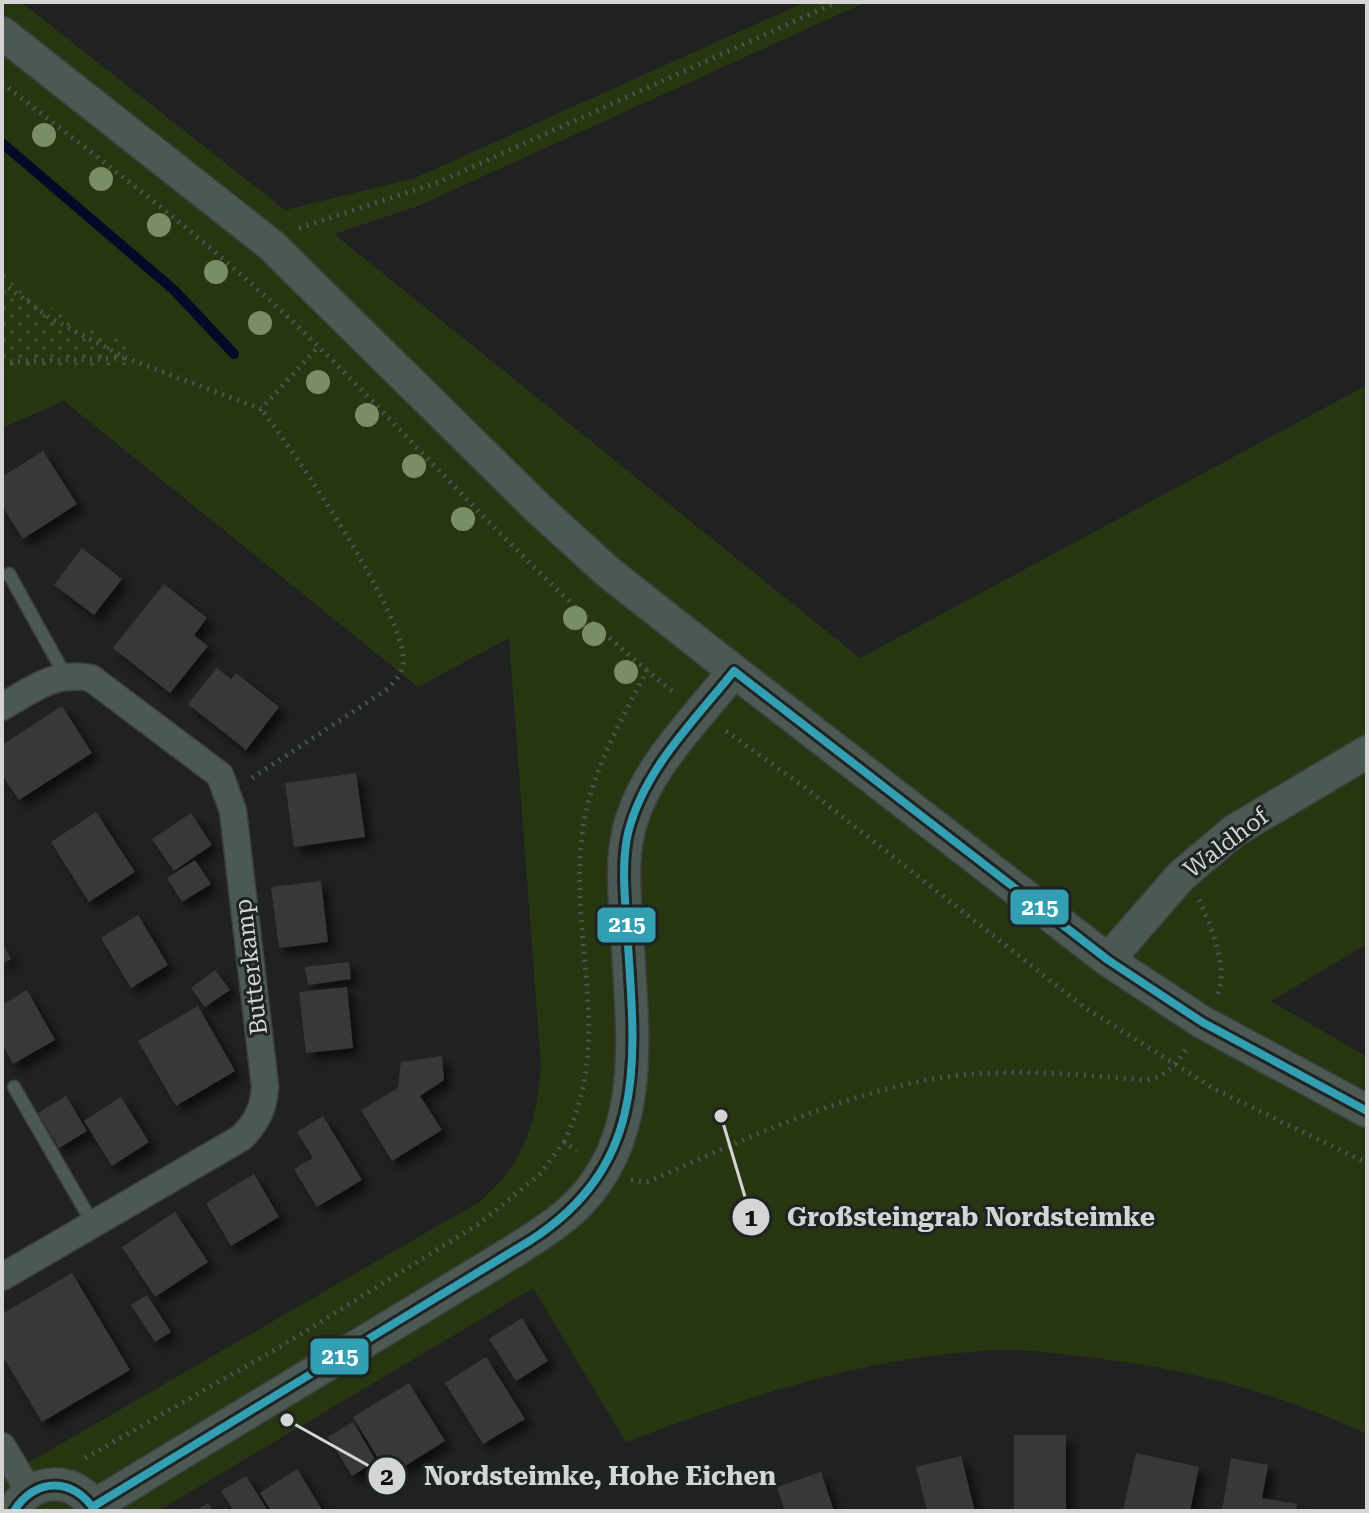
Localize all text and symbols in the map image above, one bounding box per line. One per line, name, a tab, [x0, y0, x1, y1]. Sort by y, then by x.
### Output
street label: Waldhof	[1178, 802, 1274, 884]
line badge: 215	[1009, 888, 1070, 926]
text: 215	[1022, 895, 1058, 920]
street label: Butterkamp	[229, 897, 273, 1037]
line badge: 215	[596, 906, 657, 944]
text: 215	[609, 912, 645, 937]
callout: Großsteingrab Nordsteimke	[731, 1192, 1171, 1242]
text: Großsteingrab Nordsteimke	[787, 1202, 1155, 1232]
text: 1	[744, 1204, 758, 1232]
line badge: 215	[309, 1337, 370, 1376]
text: 215	[322, 1344, 358, 1369]
callout: Nordsteimke, Hohe Eichen	[367, 1451, 792, 1501]
text: Nordsteimke, Hohe Eichen	[424, 1461, 776, 1491]
text: 2	[380, 1463, 394, 1491]

